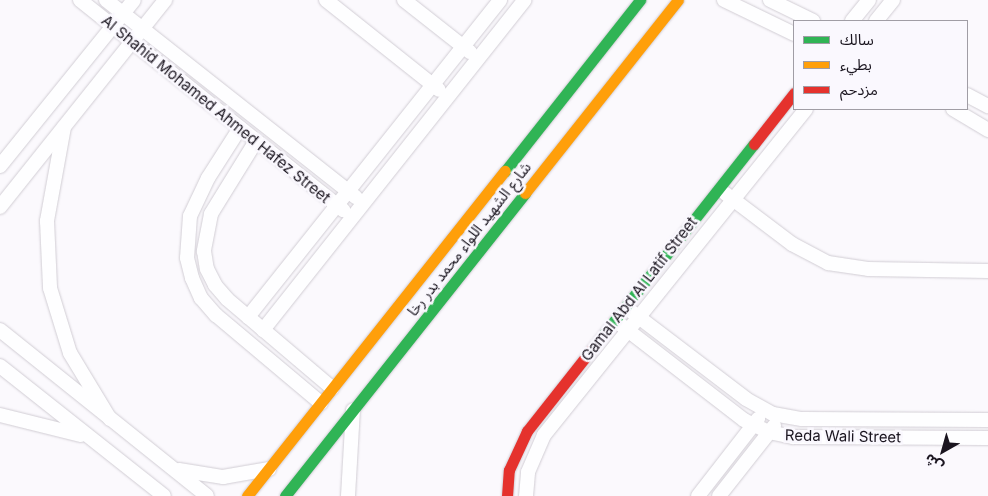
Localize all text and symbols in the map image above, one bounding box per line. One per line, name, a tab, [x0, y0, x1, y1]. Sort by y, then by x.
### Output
street label: Al Shahid Mohamed Ahmed Hafez Street	[98, 11, 334, 207]
legend	[793, 20, 968, 110]
text: سالك	[840, 30, 874, 49]
text: بطيء	[840, 55, 872, 74]
text: مزدحم	[840, 80, 878, 99]
street label: شارع الشهيد اللواء محمد بدر رخا	[403, 159, 535, 319]
street label: Gamal Abd Al Latif Street	[577, 213, 701, 365]
street label: Reda Wali Street	[785, 426, 901, 446]
north arrow	[918, 426, 968, 476]
text: ش	[921, 451, 946, 476]

